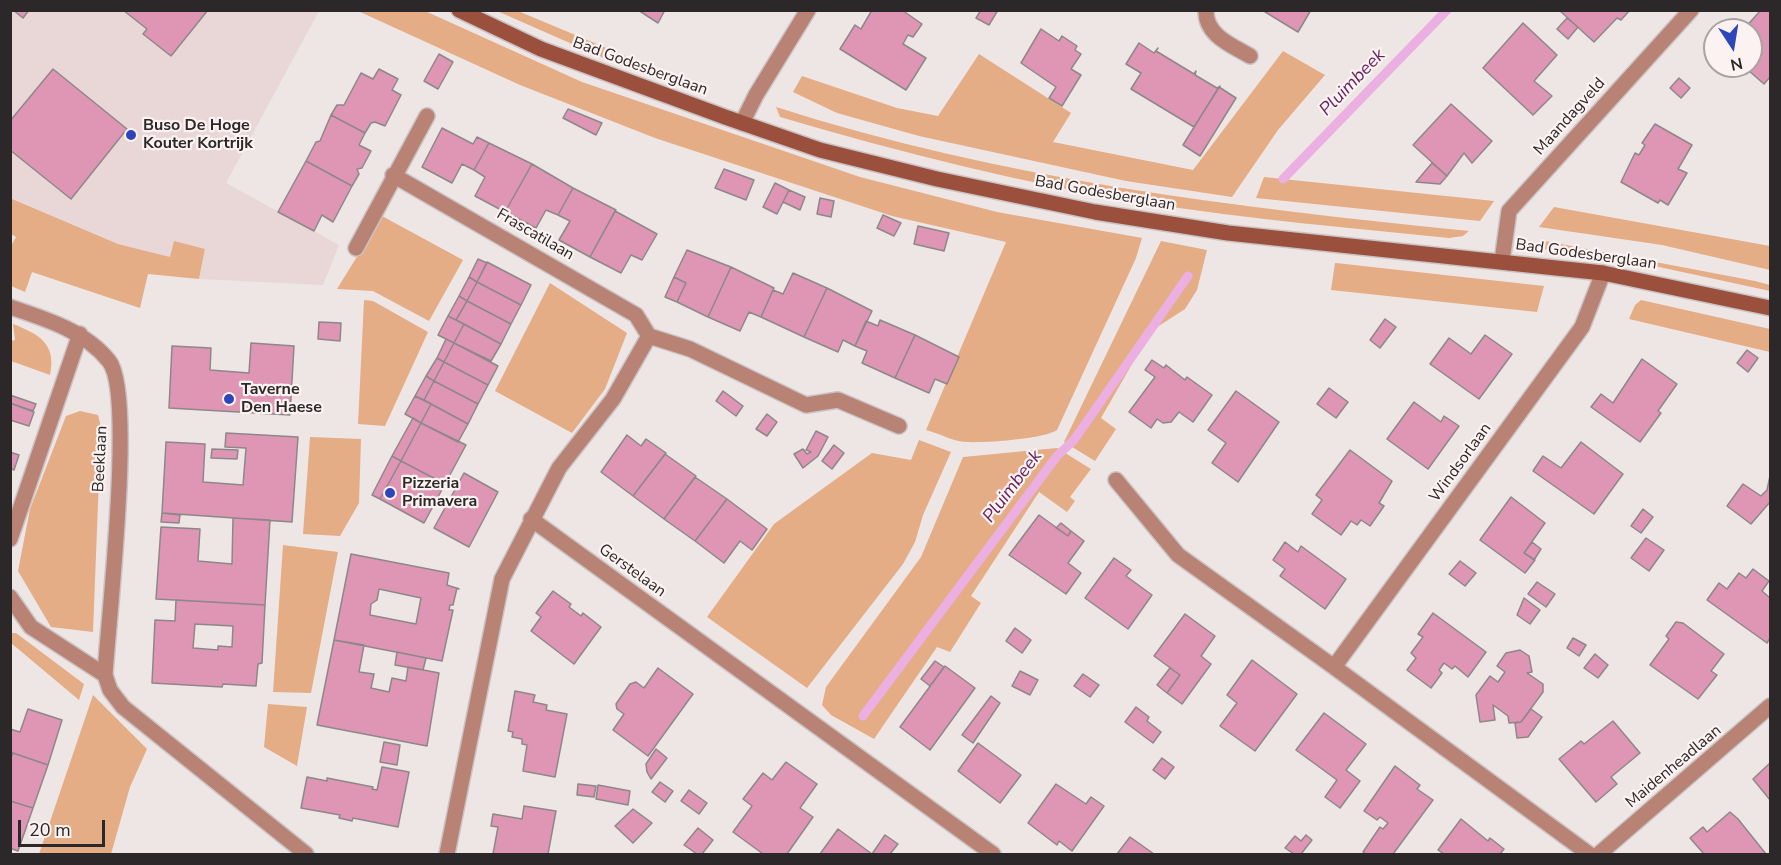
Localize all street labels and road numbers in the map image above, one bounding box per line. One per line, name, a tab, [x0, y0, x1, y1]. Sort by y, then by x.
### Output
street label: Bad Godesberglaan	[570, 34, 710, 100]
street label: Maandagveld	[1530, 74, 1610, 160]
street label: Bad Godesberglaan	[1033, 172, 1177, 216]
street label: Frascatilaan	[493, 205, 577, 265]
street label: Bad Godesberglaan	[1514, 236, 1658, 274]
street label: Windsorlaan	[1426, 420, 1496, 506]
street label: Beeklaan	[90, 425, 112, 493]
street label: Gerstelaan	[595, 540, 669, 602]
street label: Maidenheadlaan	[1622, 721, 1726, 813]

